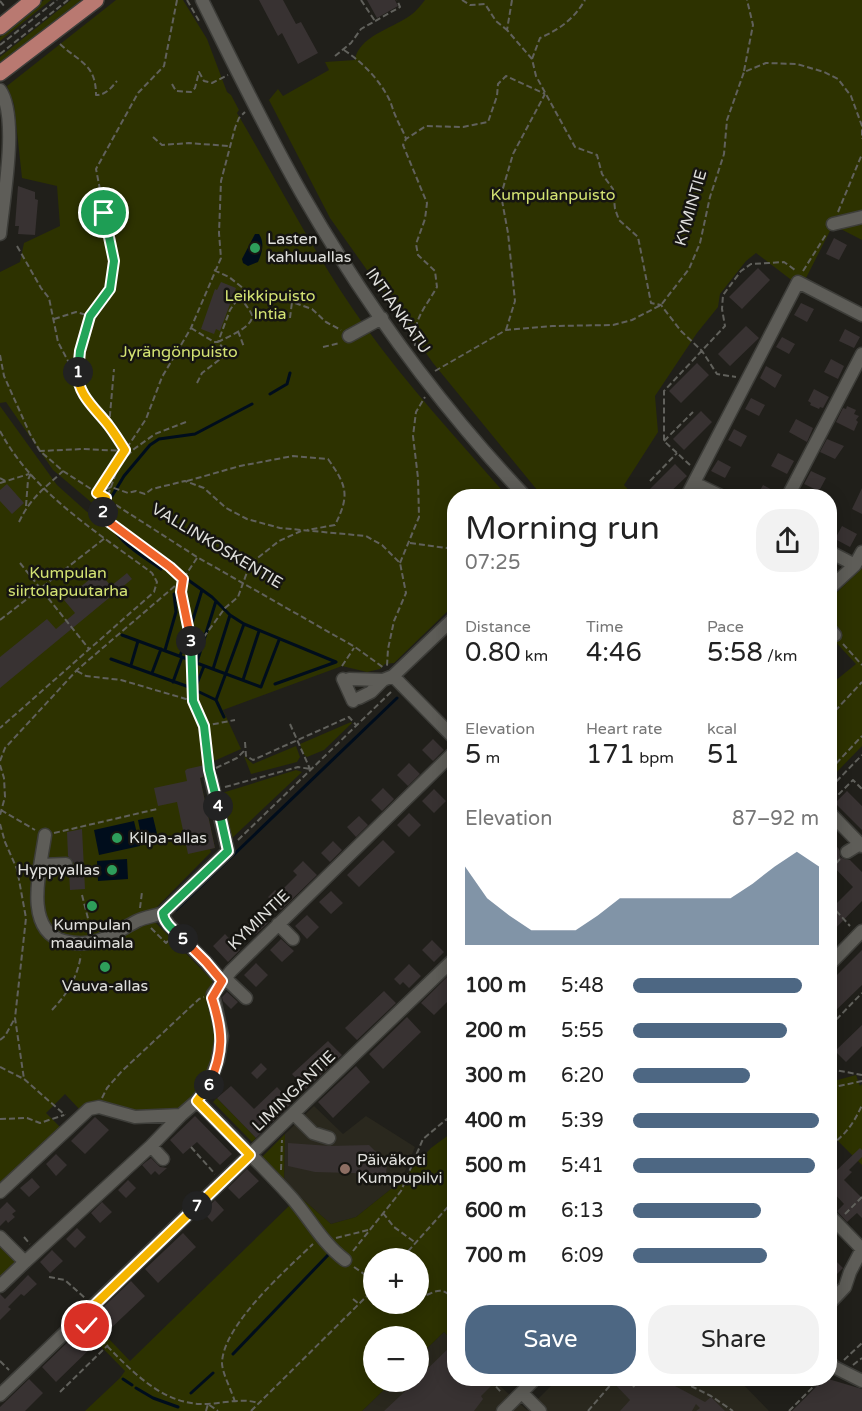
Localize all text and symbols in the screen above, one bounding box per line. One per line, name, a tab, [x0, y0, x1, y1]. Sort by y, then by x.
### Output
street label: KYMINTIE	[671, 168, 711, 248]
park label: Kumpulanpuisto	[491, 185, 615, 205]
pin	[78, 187, 129, 238]
icon: arrive	[87, 196, 120, 229]
place label: Lasten kahluuallas	[267, 229, 351, 267]
marker: Lasten kahluuallas	[248, 241, 262, 255]
street label: INTIANKATU	[361, 264, 435, 358]
park label: Leikkipuisto Intia	[225, 286, 315, 324]
park label: Jyrängönpuisto	[120, 342, 238, 362]
pin: 1	[63, 357, 93, 387]
text: 1	[73, 362, 83, 382]
pin: 2	[88, 497, 118, 527]
street label: VALLINKOSKENTIE	[148, 499, 286, 593]
text: 2	[98, 502, 108, 522]
text: Morning run	[465, 509, 660, 548]
button: share	[756, 509, 819, 572]
text: 07:25	[465, 551, 520, 575]
park label: Kumpulan siirtolapuutarha	[8, 563, 128, 601]
text: Distance	[465, 617, 531, 637]
text: Time	[586, 617, 623, 637]
text: Pace	[707, 617, 744, 637]
pin: 3	[176, 626, 206, 656]
text: 3	[186, 631, 196, 651]
text: 0.80	[465, 637, 521, 668]
text: 4:46	[586, 637, 642, 668]
text: 5:58	[707, 637, 763, 668]
text: km	[521, 646, 548, 666]
text: /km	[763, 646, 797, 666]
text: Elevation	[465, 719, 535, 739]
text: Heart rate	[586, 719, 662, 739]
text: kcal	[707, 719, 737, 739]
text: 5	[465, 739, 481, 770]
text: 171	[586, 739, 635, 770]
text: 51	[707, 739, 740, 770]
text: m	[481, 748, 500, 768]
text: bpm	[635, 748, 674, 768]
pin: 4	[203, 791, 233, 821]
text: 4	[213, 796, 223, 816]
text: Elevation	[465, 807, 552, 831]
text: 87–92 m	[732, 807, 819, 831]
place label: Kilpa-allas	[129, 828, 207, 848]
marker: Kilpa-allas	[110, 831, 124, 845]
place label: Hyppyallas	[17, 860, 100, 880]
marker: Hyppyallas	[105, 863, 119, 877]
street label: KYMINTIE	[224, 886, 294, 954]
marker: Kumpulan maauimala	[85, 899, 99, 913]
place label: Kumpulan maauimala	[51, 915, 134, 953]
pin: 5	[168, 924, 198, 954]
text: 5	[178, 929, 188, 949]
marker: Vauva-allas	[98, 960, 112, 974]
text: 100 m	[465, 974, 526, 998]
text: 5:48	[561, 974, 604, 998]
place label: Vauva-allas	[62, 976, 148, 996]
text: 200 m	[465, 1019, 526, 1043]
text: 5:55	[561, 1019, 604, 1043]
street label: LIMINGANTIE	[248, 1046, 340, 1136]
text: 300 m	[465, 1064, 526, 1088]
text: 6:20	[561, 1064, 604, 1088]
pin: 6	[194, 1070, 224, 1100]
text: 6	[204, 1075, 214, 1095]
text: 400 m	[465, 1109, 526, 1133]
text: 5:39	[561, 1109, 604, 1133]
place label: Päiväkoti Kumpupilvi	[357, 1150, 443, 1188]
text: 500 m	[465, 1154, 526, 1178]
text: 5:41	[561, 1154, 604, 1178]
marker: Päiväkoti Kumpupilvi	[338, 1162, 352, 1176]
pin: 7	[182, 1191, 212, 1221]
text: 7	[192, 1196, 202, 1216]
text: 600 m	[465, 1199, 526, 1223]
text: 6:13	[561, 1199, 604, 1223]
text: 700 m	[465, 1244, 526, 1268]
text: 6:09	[561, 1244, 604, 1268]
map controls	[363, 1248, 429, 1392]
button: +	[363, 1248, 429, 1314]
pin	[61, 1300, 112, 1351]
button: Save	[465, 1305, 636, 1374]
button: Share	[648, 1305, 819, 1374]
icon: check	[70, 1309, 103, 1342]
button: −	[363, 1326, 429, 1392]

